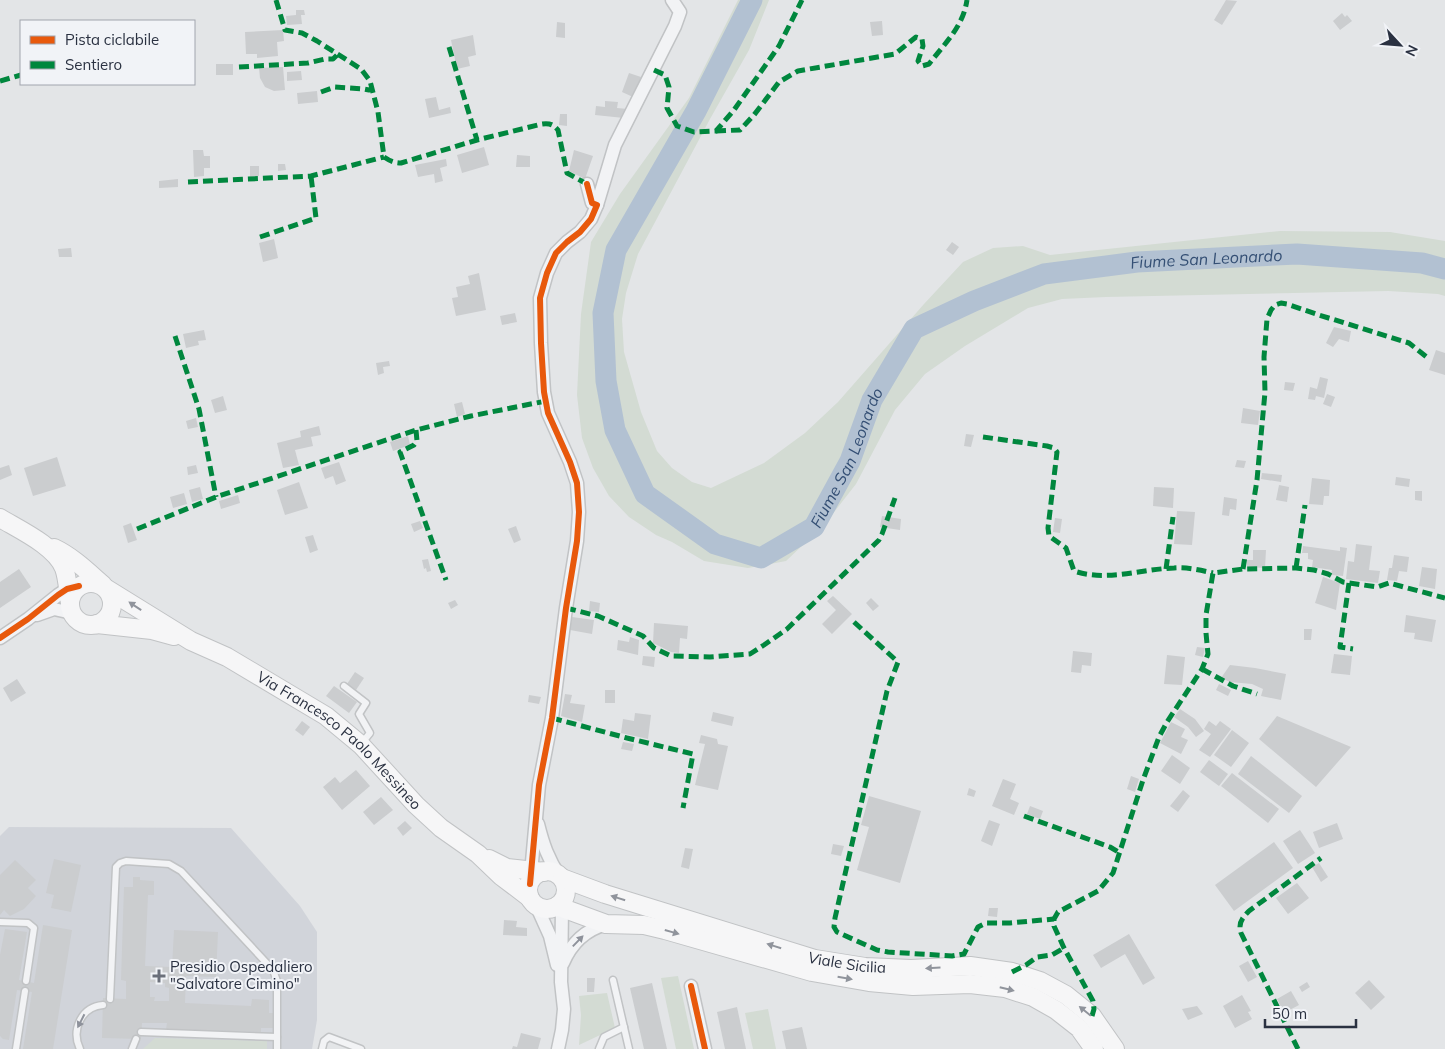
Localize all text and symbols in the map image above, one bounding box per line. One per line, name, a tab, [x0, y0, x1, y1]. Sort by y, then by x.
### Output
legend	[20, 20, 195, 85]
north arrow	[1375, 20, 1425, 70]
text: Pista ciclabile	[65, 30, 159, 49]
text: N	[1401, 42, 1422, 59]
text: Sentiero	[65, 55, 122, 74]
water label: Fiume San Leonardo	[1129, 245, 1283, 273]
water label: Fiume San Leonardo	[806, 384, 887, 531]
one-way arrow	[128, 601, 142, 610]
street label: Via Francesco Paolo Messineo	[253, 667, 426, 814]
one-way arrow	[611, 893, 626, 901]
one-way arrow	[664, 928, 679, 936]
one-way arrow	[572, 935, 584, 947]
one-way arrow	[766, 941, 781, 949]
street label: Viale Sicilia	[806, 947, 887, 977]
place label: Presidio Ospedaliero "Salvatore Cimino"	[170, 957, 313, 993]
one-way arrow	[925, 965, 941, 973]
marker: Presidio Ospedaliero "Salvatore Cimino"	[152, 969, 166, 983]
one-way arrow	[838, 975, 854, 983]
one-way arrow	[999, 985, 1014, 993]
scale bar	[1265, 996, 1356, 1028]
text: 50 m	[1272, 1004, 1307, 1023]
one-way arrow	[1079, 1005, 1092, 1016]
one-way arrow	[77, 1014, 85, 1029]

